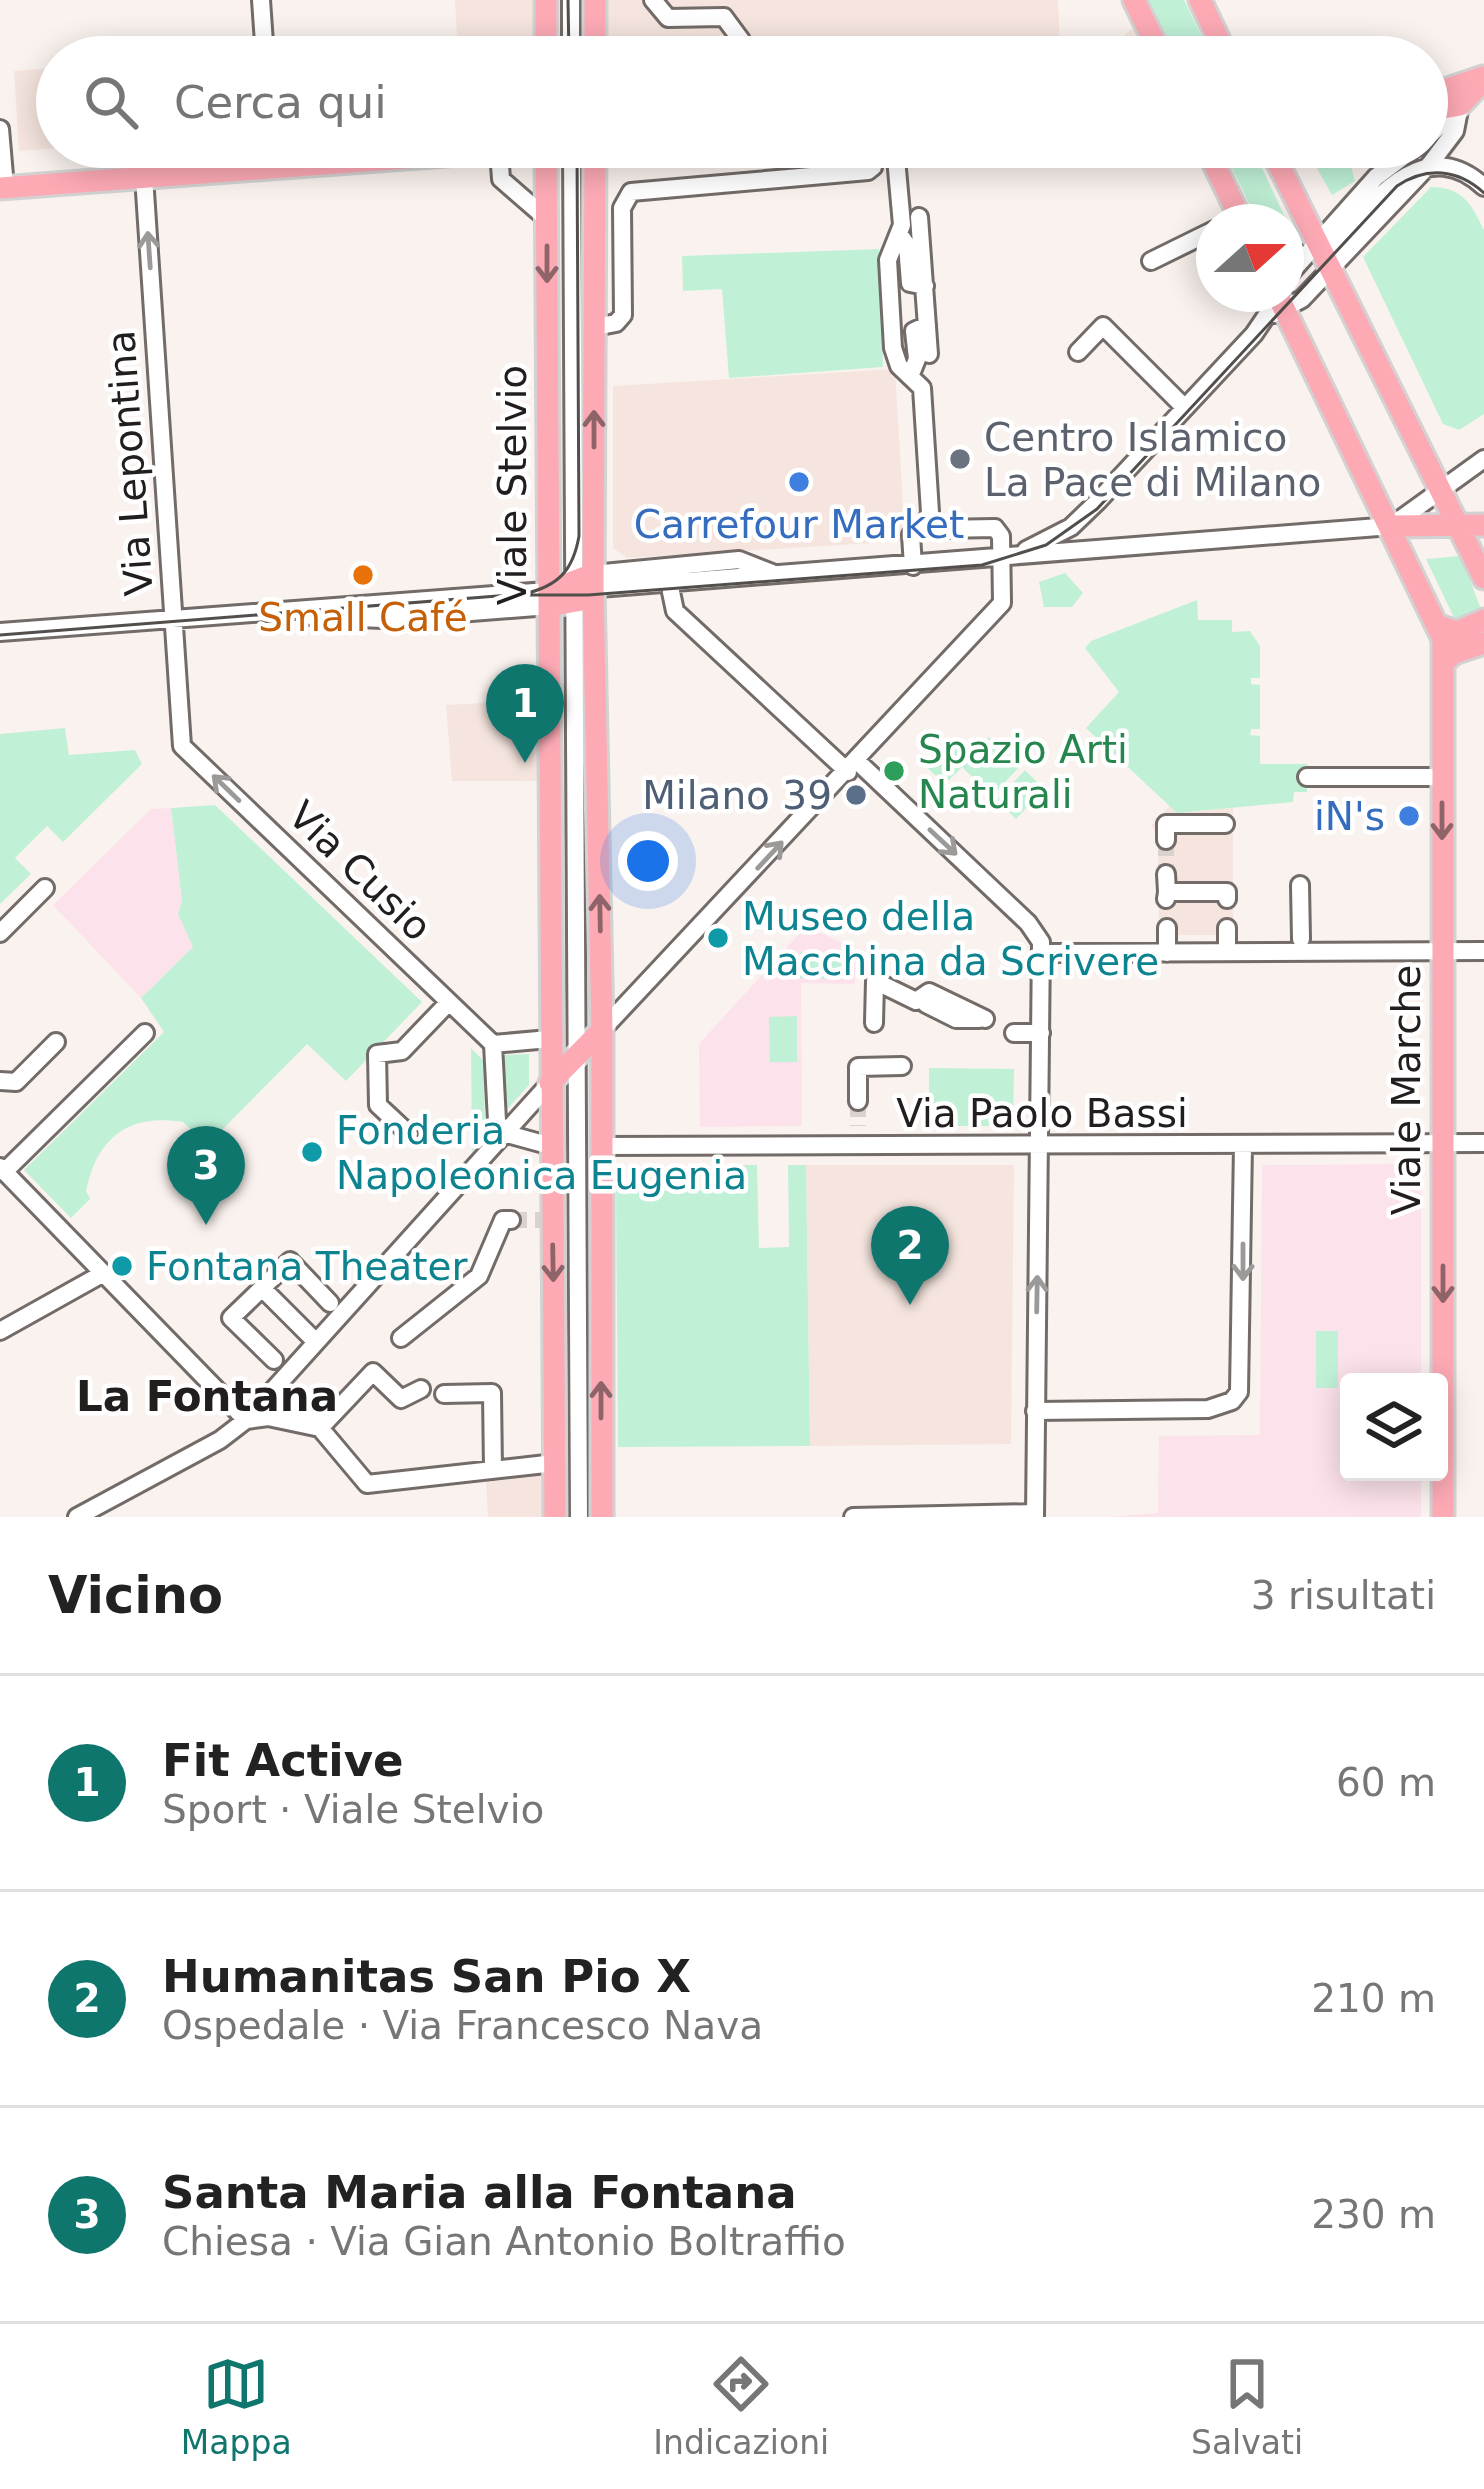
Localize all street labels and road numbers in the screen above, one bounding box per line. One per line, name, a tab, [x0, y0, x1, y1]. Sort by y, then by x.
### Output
street label: Via Lepontina	[98, 329, 162, 597]
street label: Viale Stelvio	[490, 365, 535, 605]
street label: Via Cusio	[280, 792, 440, 950]
street label: Viale Marche	[1384, 965, 1429, 1215]
street label: Via Paolo Bassi	[896, 1091, 1188, 1136]

